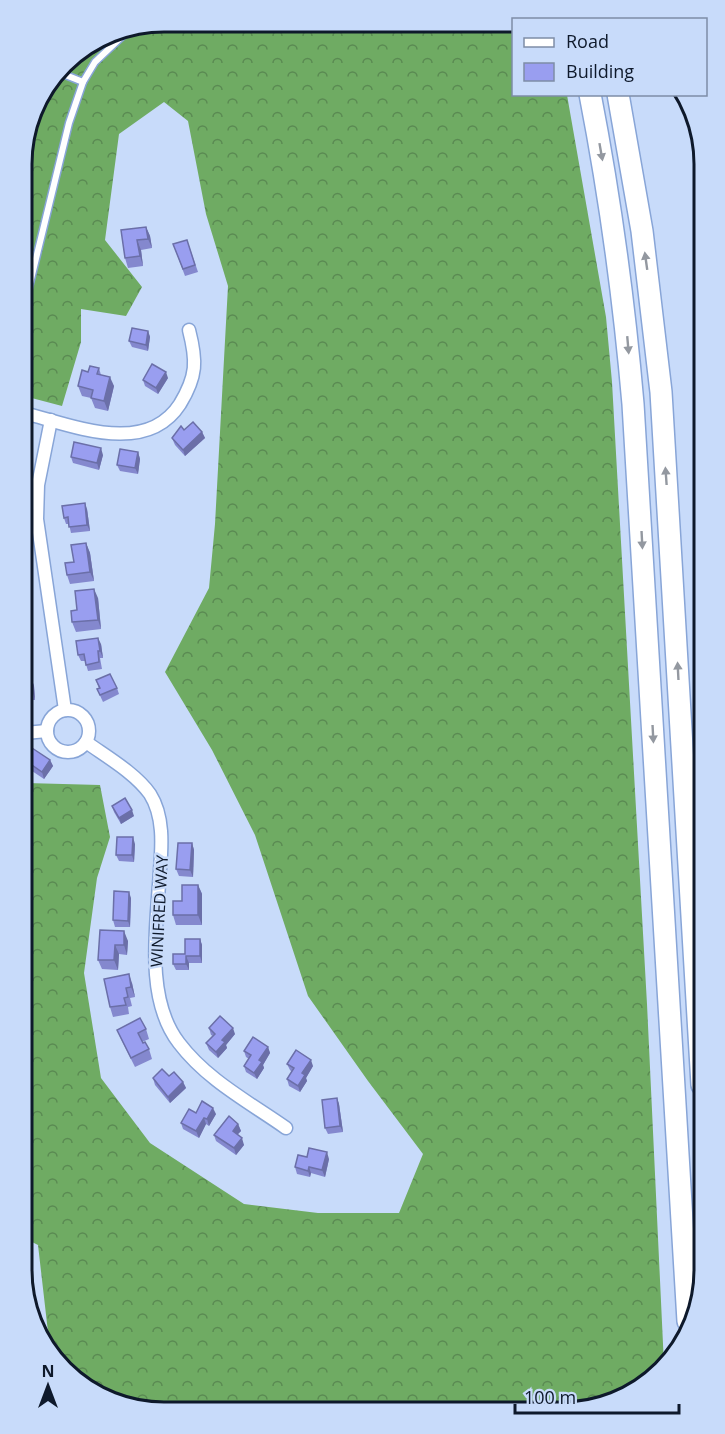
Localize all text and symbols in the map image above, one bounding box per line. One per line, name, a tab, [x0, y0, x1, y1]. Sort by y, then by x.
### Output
legend	[512, 18, 707, 96]
text: Road	[566, 29, 609, 53]
text: Building	[566, 59, 634, 83]
one-way arrow	[597, 143, 606, 162]
one-way arrow	[642, 251, 651, 270]
one-way arrow	[623, 336, 633, 355]
one-way arrow	[662, 466, 671, 485]
one-way arrow	[637, 530, 646, 549]
one-way arrow	[673, 661, 683, 680]
one-way arrow	[649, 725, 658, 744]
street label: WINIFRED WAY	[145, 854, 173, 968]
north arrow	[18, 1356, 78, 1416]
text: N	[41, 1360, 55, 1382]
scale bar	[515, 1377, 678, 1415]
text: 100 m	[524, 1385, 576, 1409]

